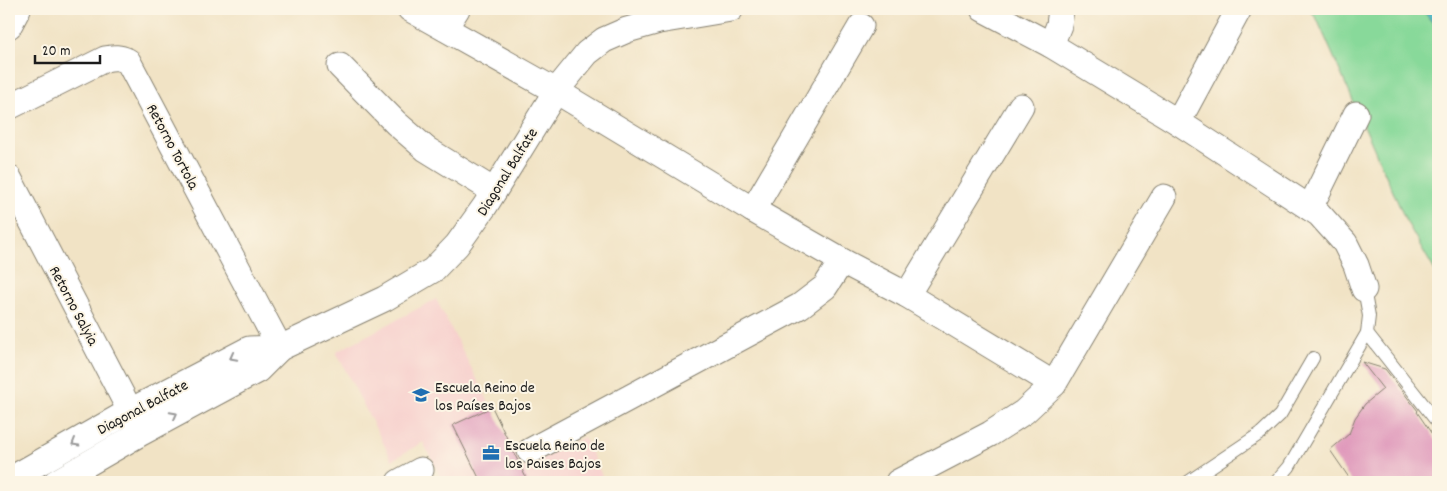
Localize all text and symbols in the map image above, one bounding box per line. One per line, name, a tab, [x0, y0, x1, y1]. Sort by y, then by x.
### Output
scale bar	[35, 32, 100, 64]
text: 20 m	[42, 41, 70, 63]
street label: Retorno Tortola	[139, 100, 204, 195]
street label: Diagonal Balfate	[472, 124, 544, 221]
street label: Retorno Salyia	[42, 262, 104, 351]
one-way arrow	[229, 351, 238, 361]
street label: Diagonal Balfate	[94, 375, 193, 442]
place label: Escuela Reino de los Países Bajos	[435, 377, 535, 418]
school or university icon: Escuela Reino de los Países Bajos	[411, 385, 431, 405]
one-way arrow	[169, 411, 178, 421]
place label: Escuela Reino de los Paises Bajos	[505, 435, 605, 476]
one-way arrow	[71, 436, 80, 446]
office icon: Escuela Reino de los Paises Bajos	[481, 443, 501, 463]

